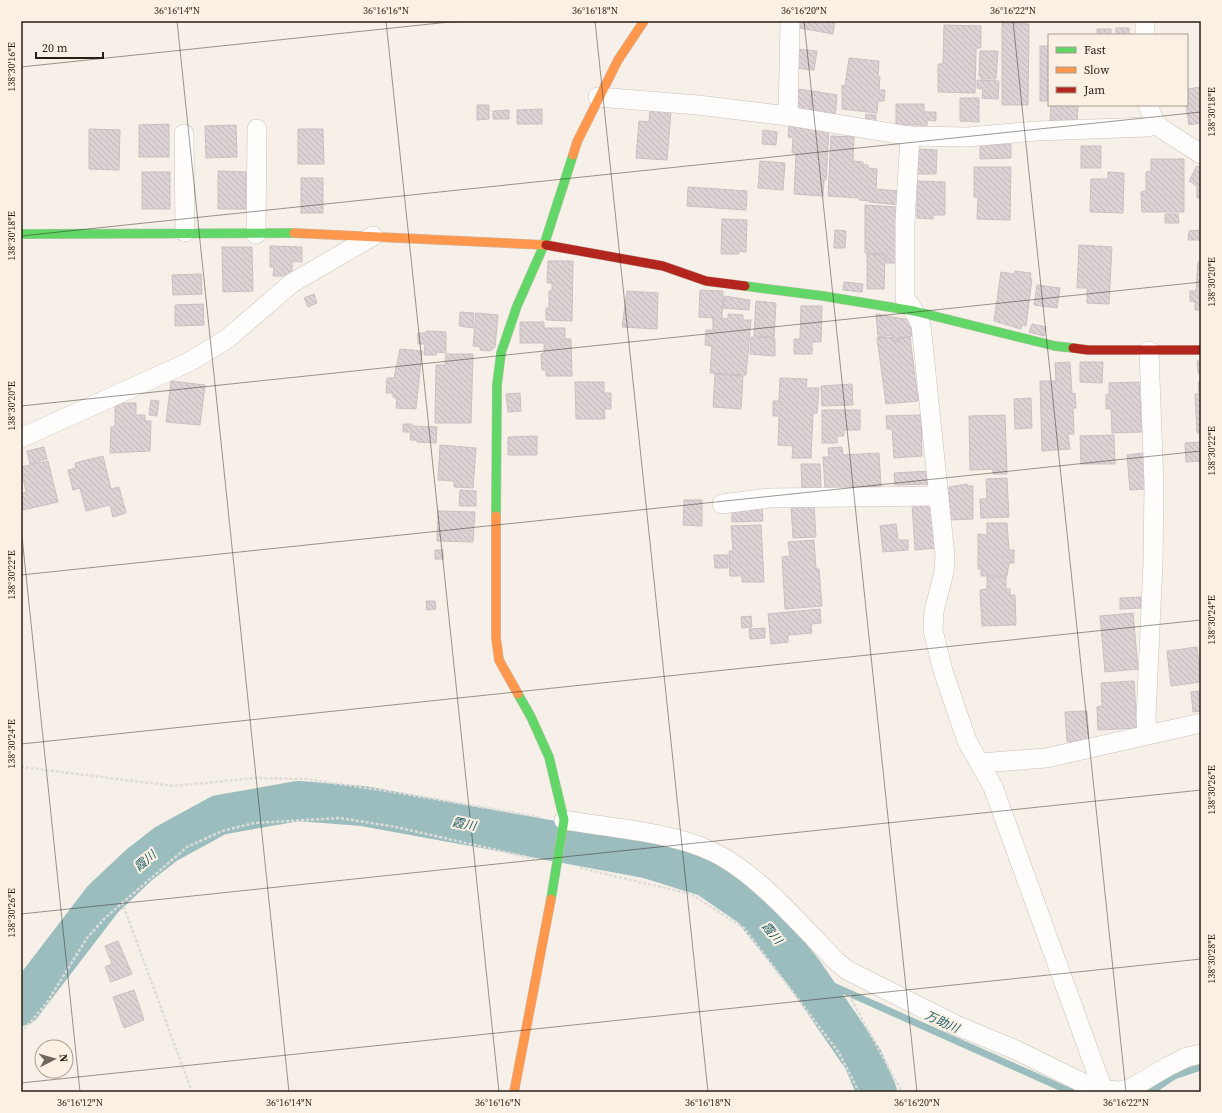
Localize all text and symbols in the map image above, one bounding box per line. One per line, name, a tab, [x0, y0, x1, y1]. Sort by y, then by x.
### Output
text: 36°16'14"N	[154, 4, 200, 17]
text: 36°16'16"N	[363, 4, 409, 17]
text: 36°16'18"N	[572, 4, 618, 17]
text: 36°16'20"N	[781, 4, 827, 17]
text: 36°16'22"N	[990, 4, 1036, 17]
scale bar	[36, 34, 103, 60]
legend	[1048, 34, 1188, 106]
text: 20 m	[42, 40, 68, 56]
text: 138°30'16"E	[5, 42, 18, 92]
text: Fast	[1084, 42, 1106, 58]
text: Slow	[1084, 62, 1110, 78]
text: Jam	[1083, 82, 1105, 98]
text: 138°30'18"E	[1205, 87, 1218, 137]
text: 138°30'18"E	[5, 211, 18, 261]
text: 138°30'20"E	[1205, 257, 1218, 307]
text: 138°30'20"E	[5, 381, 18, 431]
text: 138°30'22"E	[1205, 426, 1218, 476]
text: 138°30'22"E	[5, 550, 18, 600]
text: 138°30'24"E	[1205, 595, 1218, 645]
text: 138°30'24"E	[5, 719, 18, 769]
text: 138°30'26"E	[1205, 765, 1218, 815]
water label: 霞川	[451, 814, 479, 835]
water label: 霞川	[131, 846, 161, 875]
text: 138°30'26"E	[5, 888, 18, 938]
water label: 霞川	[758, 919, 787, 949]
text: 138°30'28"E	[1205, 934, 1218, 984]
water label: 万助川	[922, 1007, 964, 1037]
north arrow	[34, 1039, 74, 1079]
text: N	[56, 1053, 71, 1063]
text: 36°16'12"N	[57, 1096, 103, 1109]
text: 36°16'14"N	[266, 1096, 312, 1109]
text: 36°16'16"N	[475, 1096, 521, 1109]
text: 36°16'18"N	[685, 1096, 731, 1109]
text: 36°16'20"N	[894, 1096, 940, 1109]
text: 36°16'22"N	[1103, 1096, 1149, 1109]

